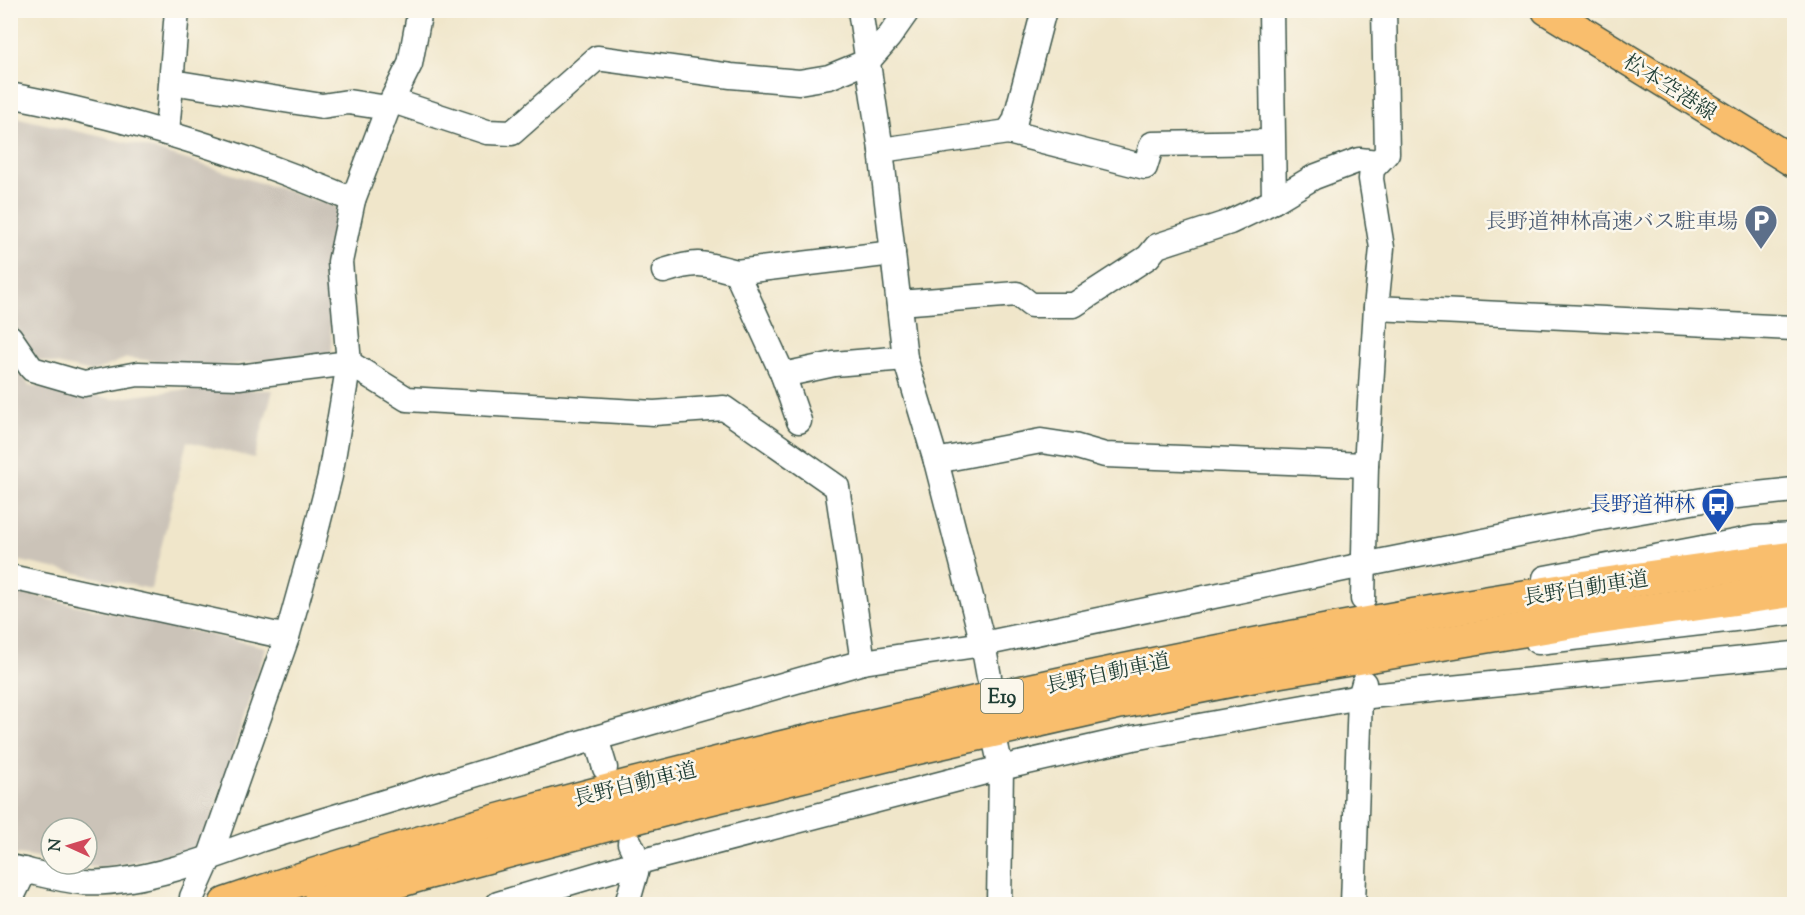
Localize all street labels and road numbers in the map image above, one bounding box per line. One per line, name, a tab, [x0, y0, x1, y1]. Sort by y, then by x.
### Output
street label: 松本空港線	[1616, 48, 1721, 129]
street label: 長野自動車道	[1522, 565, 1651, 615]
street label: 長野自動車道	[1044, 647, 1173, 703]
road number: E19	[981, 679, 1023, 713]
street label: 長野自動車道	[571, 756, 700, 816]

